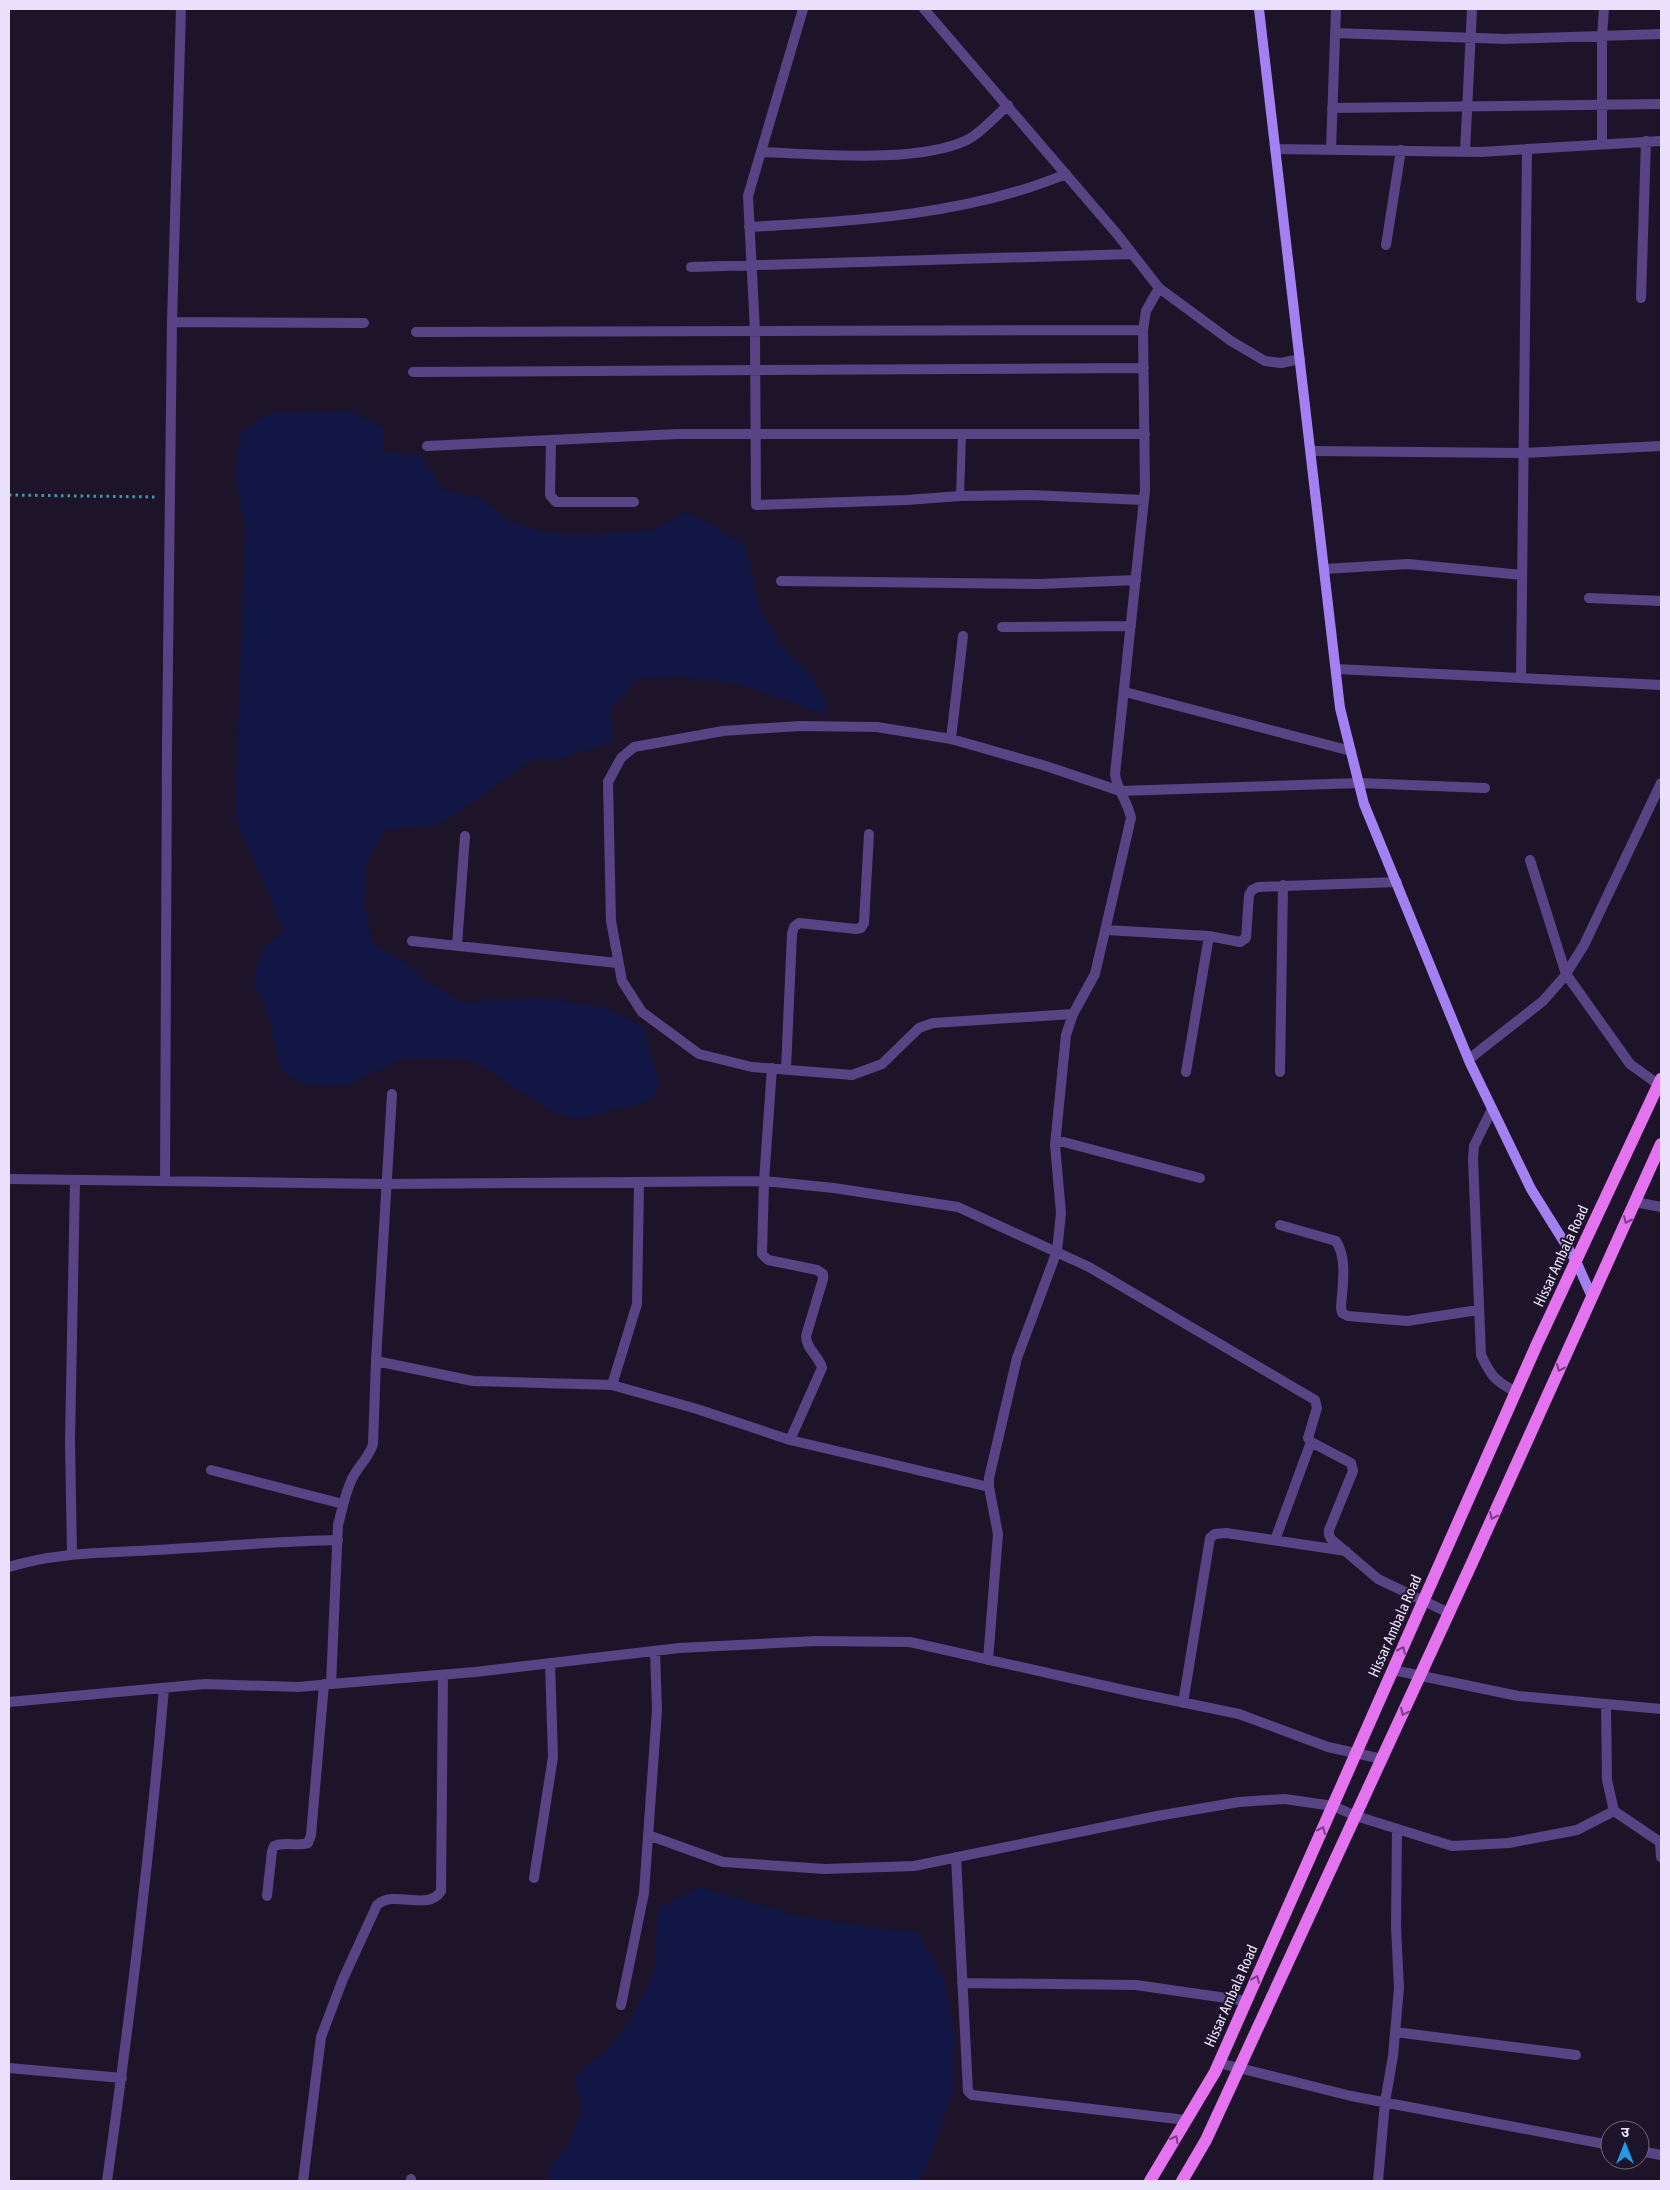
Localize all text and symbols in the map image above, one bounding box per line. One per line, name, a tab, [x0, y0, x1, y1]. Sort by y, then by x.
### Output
street label: Hissar Ambala Road	[1530, 1202, 1592, 1309]
one-way arrow	[1622, 1215, 1633, 1224]
one-way arrow	[1555, 1363, 1566, 1372]
one-way arrow	[1489, 1511, 1500, 1520]
street label: Hissar Ambala Road	[1364, 1572, 1425, 1680]
one-way arrow	[1396, 1646, 1407, 1655]
one-way arrow	[1399, 1707, 1410, 1716]
one-way arrow	[1316, 1826, 1327, 1835]
street label: Hissar Ambala Road	[1200, 1942, 1261, 2050]
one-way arrow	[1250, 1975, 1261, 1984]
north arrow	[1600, 2120, 1650, 2170]
text: उ	[1621, 2124, 1630, 2140]
one-way arrow	[1168, 2136, 1178, 2145]

